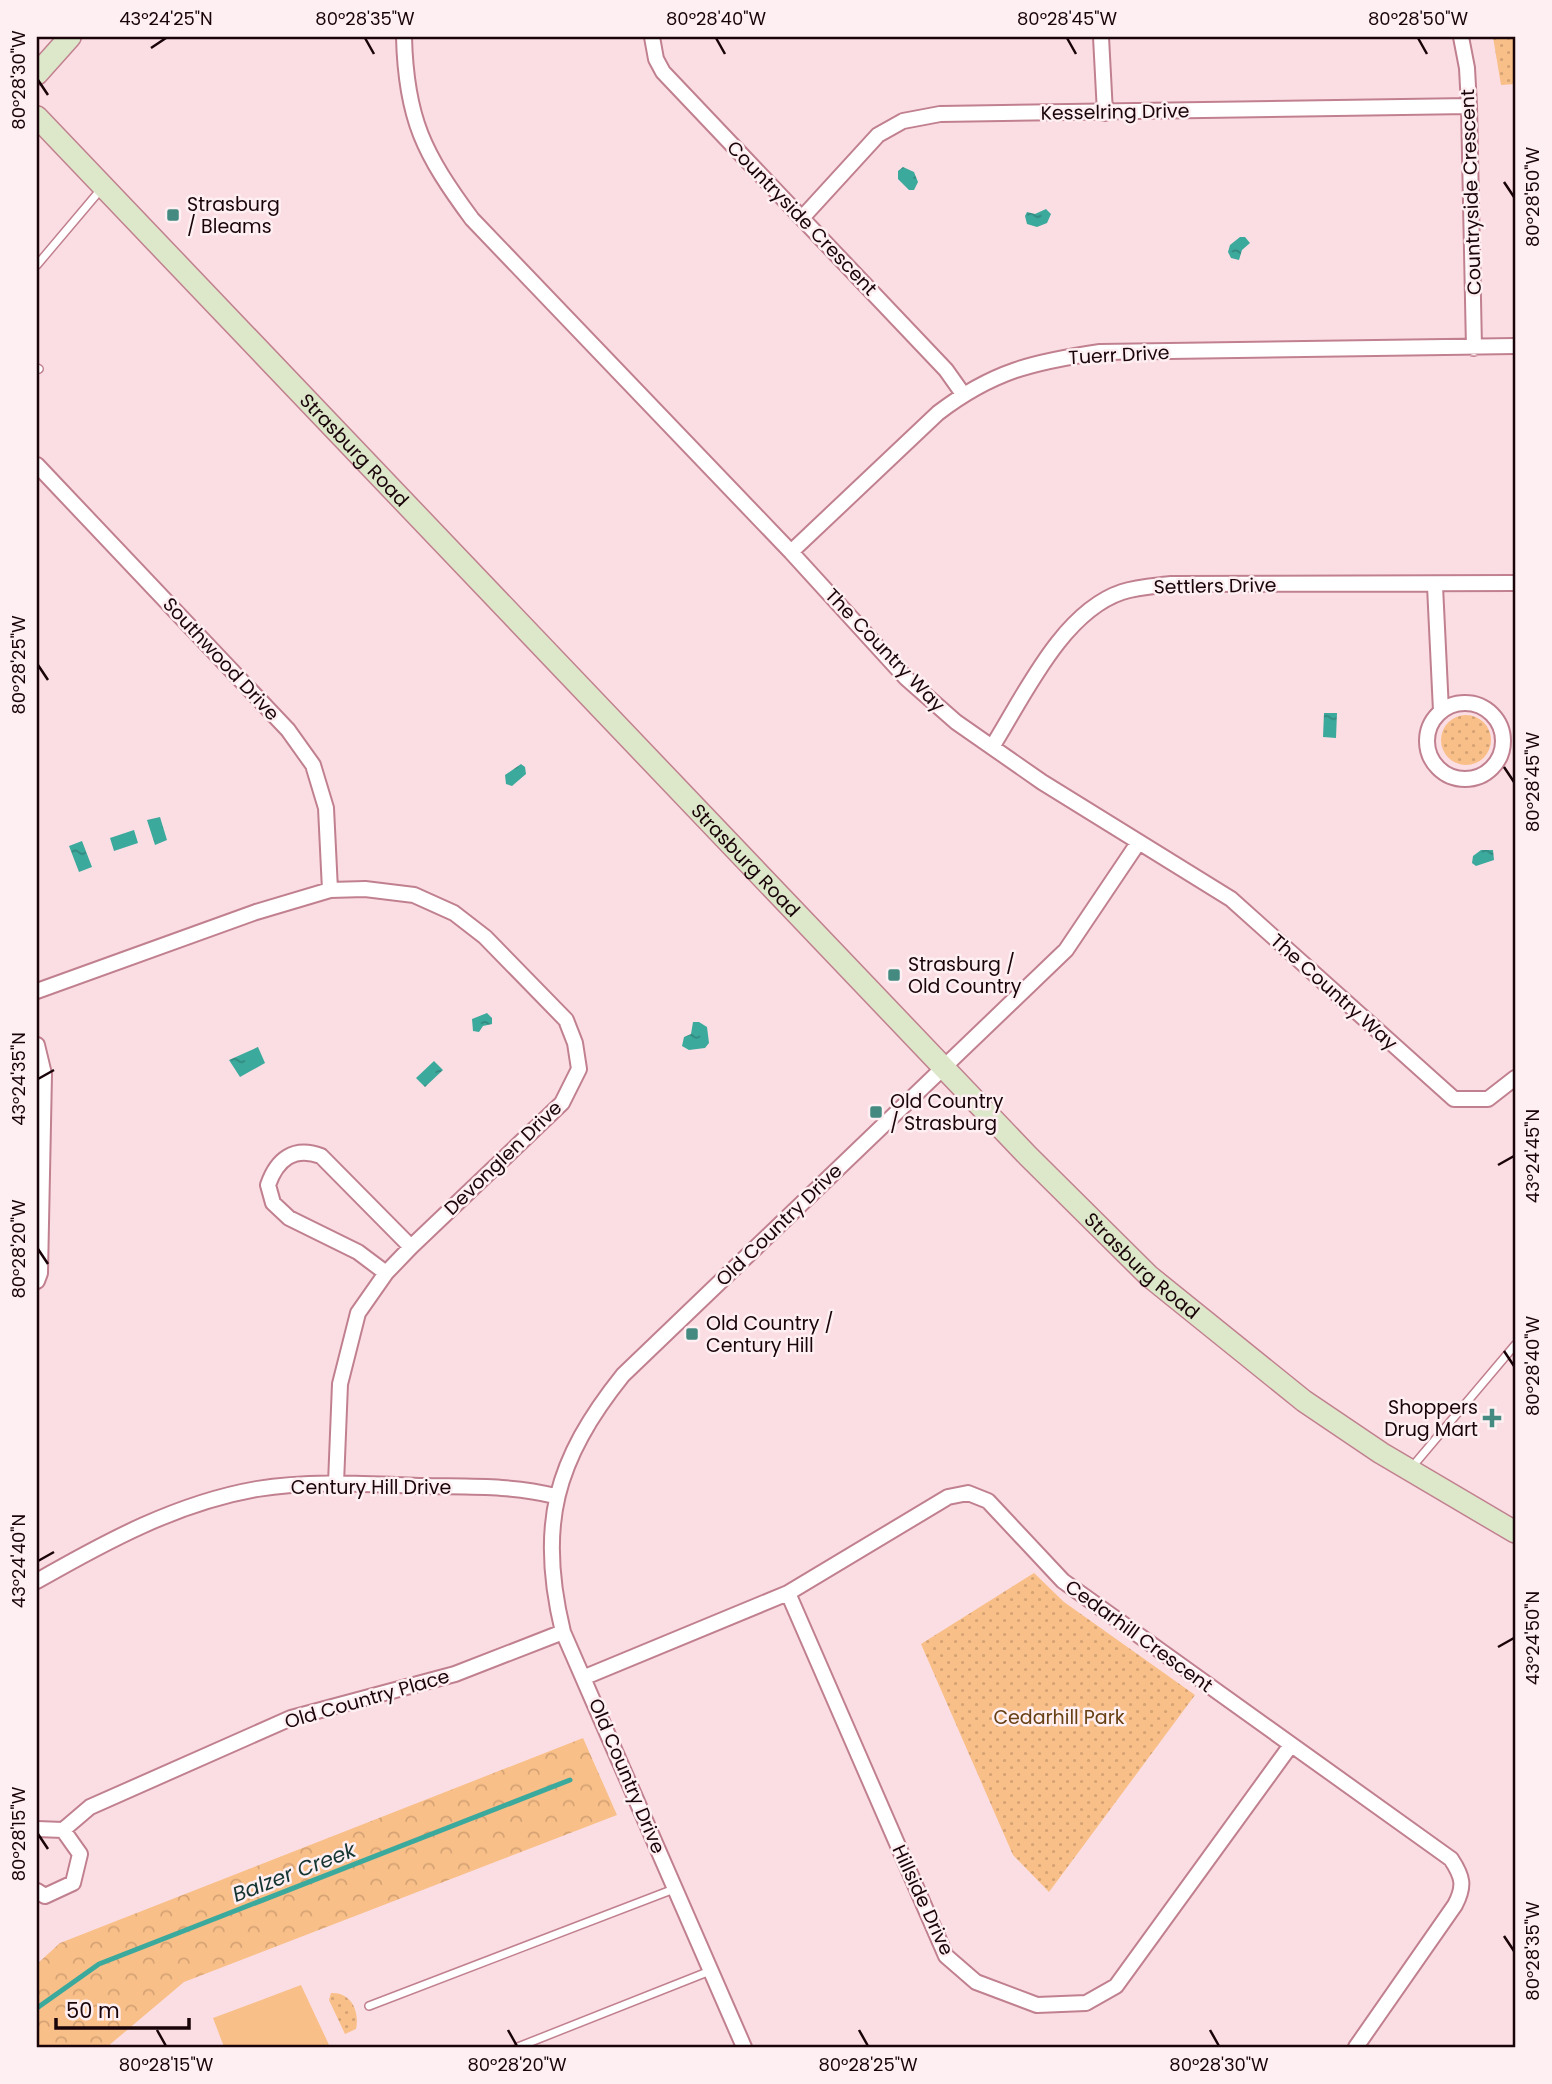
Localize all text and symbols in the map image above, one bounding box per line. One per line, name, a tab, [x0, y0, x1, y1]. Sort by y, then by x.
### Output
text: 43°24'25"N	[119, 6, 213, 31]
text: 80°28'35"W	[315, 6, 415, 31]
text: 80°28'40"W	[666, 6, 766, 31]
text: 80°28'45"W	[1017, 6, 1117, 31]
text: 80°28'50"W	[1368, 6, 1468, 31]
text: 80°28'30"W	[6, 30, 31, 130]
street label: Countryside Crescent	[1454, 89, 1488, 295]
street label: Kesselring Drive	[1040, 97, 1190, 127]
street label: Countryside Crescent	[721, 135, 883, 302]
text: 80°28'50"W	[1520, 147, 1545, 247]
place label: Strasburg / Bleams	[187, 191, 280, 240]
marker: Strasburg / Bleams	[165, 207, 181, 223]
street label: Tuerr Drive	[1068, 339, 1170, 371]
street label: Strasburg Road	[294, 387, 415, 513]
street label: Settlers Drive	[1153, 571, 1277, 601]
street label: The Country Way	[819, 582, 951, 718]
street label: Southwood Drive	[157, 591, 285, 727]
text: 80°28'25"W	[6, 615, 31, 715]
text: 80°28'45"W	[1520, 732, 1545, 832]
street label: Strasburg Road	[685, 797, 806, 923]
street label: The Country Way	[1265, 928, 1404, 1057]
place label: Strasburg / Old Country	[908, 951, 1022, 1000]
marker: Strasburg / Old Country	[886, 967, 902, 983]
text: 43°24'35"N	[6, 1032, 31, 1126]
place label: Old Country / Strasburg	[890, 1088, 1004, 1137]
street label: Devonglen Drive	[438, 1095, 568, 1221]
marker: Old Country / Strasburg	[868, 1104, 884, 1120]
text: 43°24'45"N	[1520, 1109, 1545, 1203]
street label: Old Country Drive	[710, 1158, 848, 1292]
text: 80°28'20"W	[6, 1199, 31, 1299]
street label: Strasburg Road	[1078, 1206, 1205, 1325]
place label: Old Country / Century Hill	[706, 1310, 834, 1359]
text: 80°28'40"W	[1520, 1316, 1545, 1416]
marker: Old Country / Century Hill	[684, 1326, 700, 1342]
place label: Shoppers Drug Mart	[1384, 1394, 1478, 1443]
marker: Shoppers Drug Mart	[1484, 1410, 1500, 1426]
street label: Century Hill Drive	[291, 1474, 451, 1501]
text: 43°24'40"N	[6, 1514, 31, 1608]
street label: Cedarhill Crescent	[1060, 1573, 1218, 1699]
text: 43°24'50"N	[1520, 1591, 1545, 1685]
street label: Old Country Place	[281, 1663, 453, 1735]
street label: Old Country Drive	[582, 1694, 672, 1858]
park label: Cedarhill Park	[993, 1704, 1125, 1731]
text: 80°28'15"W	[6, 1786, 31, 1881]
water label: Balzer Creek	[228, 1835, 361, 1909]
street label: Hillside Drive	[886, 1840, 960, 1960]
text: 80°28'35"W	[1520, 1901, 1545, 2001]
scale bar	[56, 1986, 189, 2030]
text: 50 m	[66, 1996, 120, 2025]
text: 80°28'15"W	[119, 2052, 214, 2077]
text: 80°28'20"W	[467, 2052, 567, 2077]
text: 80°28'25"W	[818, 2052, 918, 2077]
text: 80°28'30"W	[1169, 2052, 1269, 2077]

